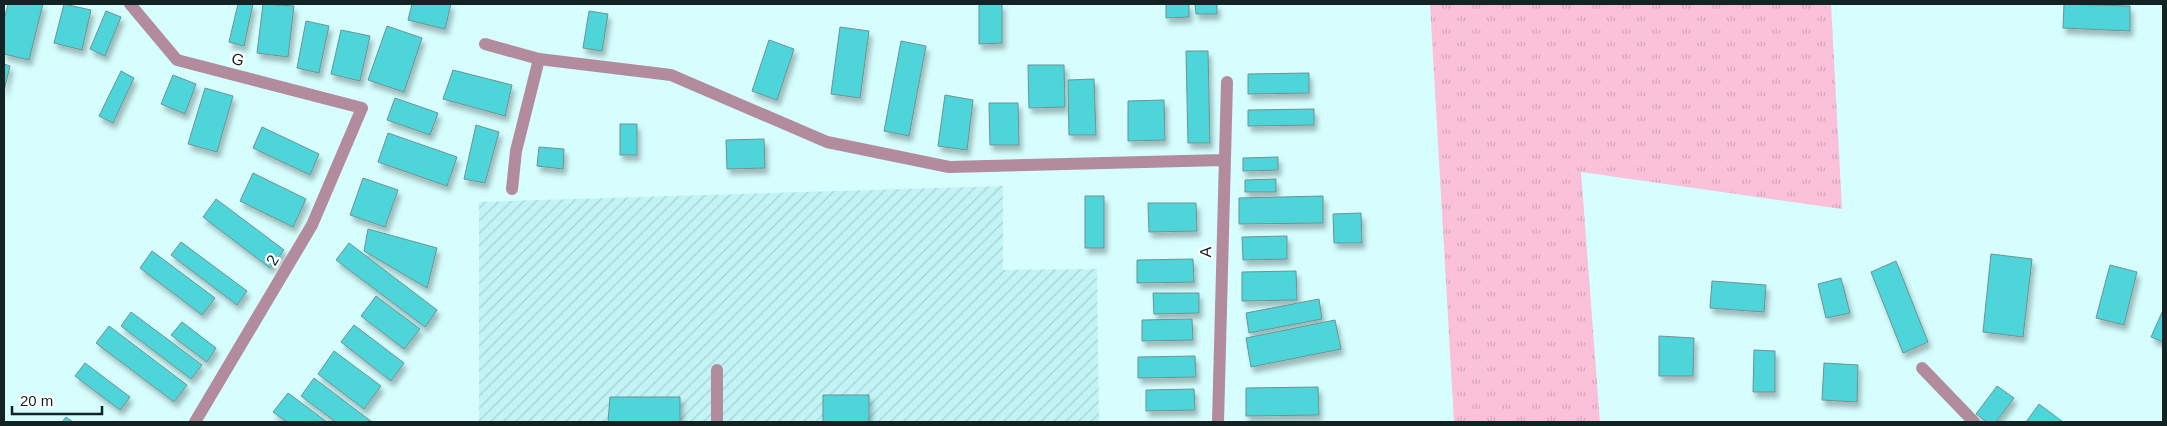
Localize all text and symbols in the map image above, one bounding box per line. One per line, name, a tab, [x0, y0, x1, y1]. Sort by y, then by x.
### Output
street label: G	[230, 50, 246, 69]
street label: A	[1197, 246, 1214, 257]
street label: 2	[263, 252, 282, 268]
scale bar	[12, 384, 102, 416]
text: 20 m	[20, 392, 53, 409]

